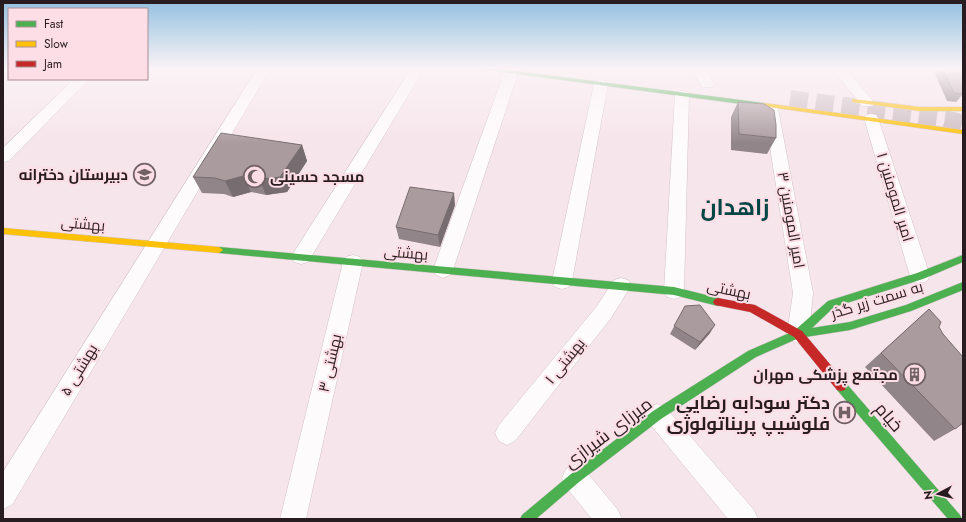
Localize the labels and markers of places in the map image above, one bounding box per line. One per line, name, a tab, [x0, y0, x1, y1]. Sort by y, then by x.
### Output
school or university icon: دبیرستان دخترانه	[131, 162, 157, 188]
place label: دبیرستان دخترانه	[19, 164, 128, 186]
mosque icon: مسجد حسینی	[241, 164, 267, 190]
place label: مسجد حسینی	[270, 166, 365, 188]
building icon: مجتمع پزشکی مهران	[901, 362, 927, 388]
place label: مجتمع پزشکی مهران	[753, 364, 898, 386]
place label: دکتر سودابه رضایی فلوشیپ پریناتولوژی	[667, 390, 830, 437]
hospital icon: دکتر سودابه رضایی فلوشیپ پریناتولوژی	[832, 400, 858, 426]

